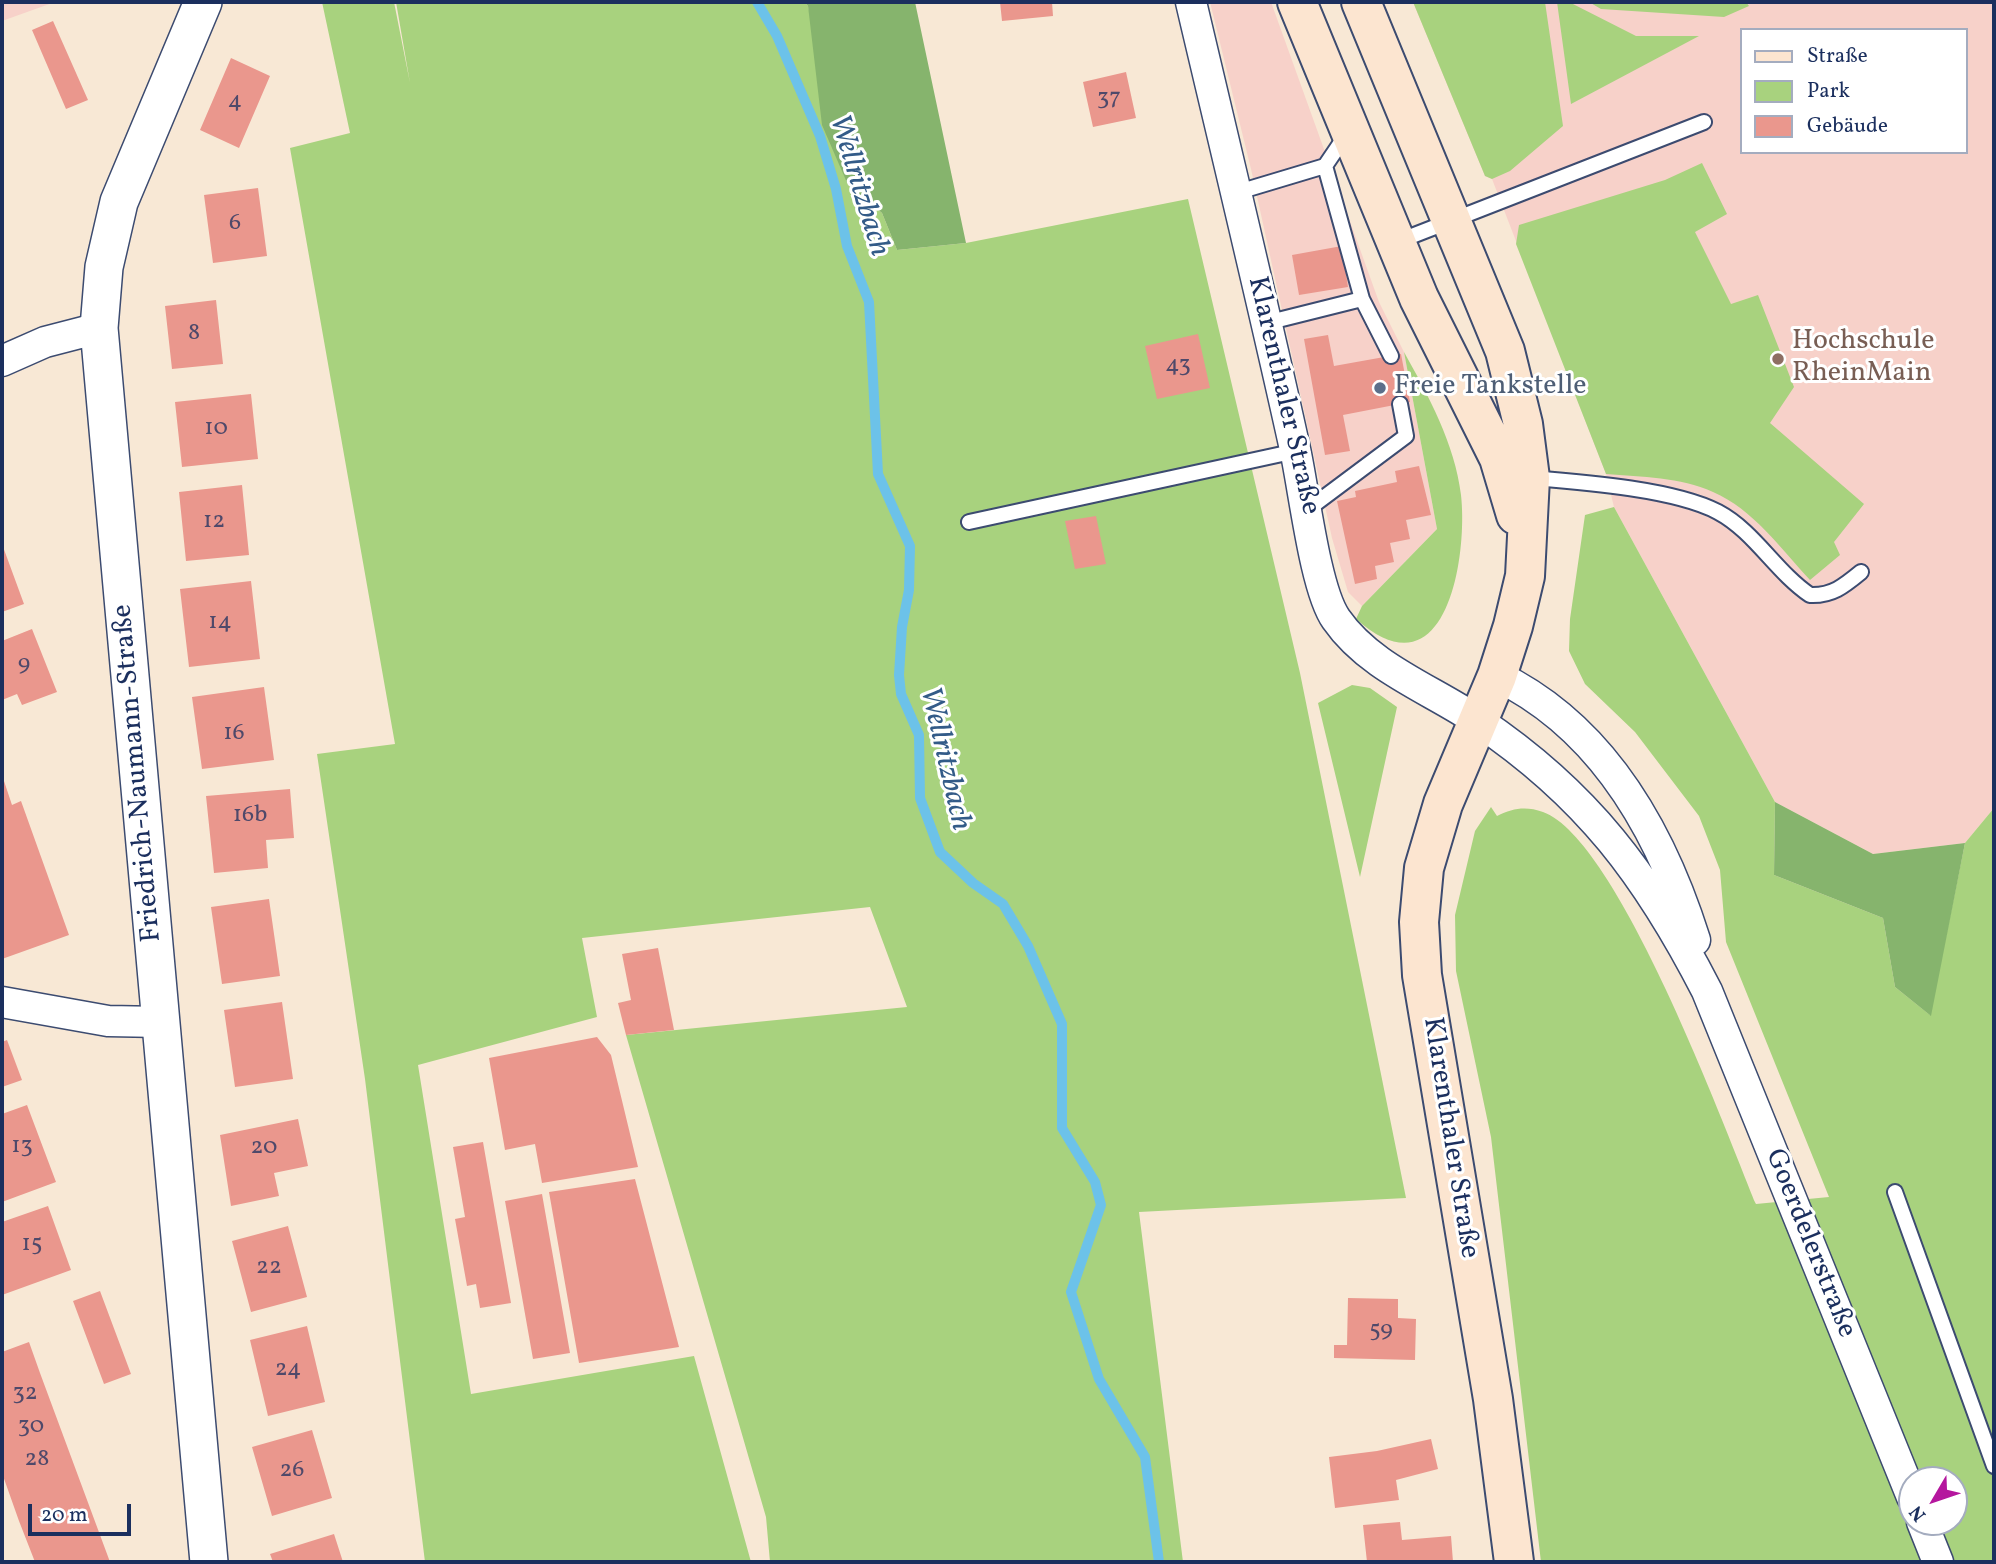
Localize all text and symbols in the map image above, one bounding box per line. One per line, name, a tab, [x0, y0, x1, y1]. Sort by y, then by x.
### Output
legend	[1741, 28, 1968, 154]
text: Straße	[1807, 42, 1868, 71]
text: Park	[1807, 77, 1850, 106]
house number: 37	[1097, 86, 1121, 114]
house number: 4	[228, 89, 242, 117]
water label: Wellritzbach	[818, 111, 896, 261]
text: Gebäude	[1807, 112, 1888, 141]
house number: 6	[229, 211, 241, 239]
street label: Klarenthaler Straße	[1238, 274, 1326, 518]
house number: 8	[188, 321, 200, 349]
place label: Hochschule RheinMain	[1792, 326, 1934, 392]
marker: Hochschule RheinMain	[1770, 351, 1786, 367]
house number: 43	[1165, 353, 1191, 381]
place label: Freie Tankstelle	[1394, 371, 1587, 405]
marker: Freie Tankstelle	[1372, 380, 1388, 396]
house number: 10	[204, 416, 228, 444]
house number: 12	[203, 509, 225, 537]
street label: Friedrich-Naumann-Straße	[107, 603, 171, 943]
house number: 14	[208, 610, 232, 638]
house number: 9	[18, 652, 30, 680]
water label: Wellritzbach	[909, 684, 977, 834]
house number: 16	[223, 721, 245, 749]
house number: 16b	[233, 803, 267, 831]
street label: Klarenthaler Straße	[1413, 1015, 1485, 1261]
house number: 13	[11, 1134, 33, 1162]
house number: 20	[250, 1135, 278, 1163]
street label: Goerdelerstraße	[1756, 1145, 1862, 1343]
house number: 15	[22, 1232, 42, 1260]
house number: 22	[256, 1255, 282, 1283]
house number: 59	[1369, 1318, 1393, 1346]
house number: 24	[275, 1357, 301, 1385]
house number: 32	[12, 1381, 38, 1409]
house number: 30	[18, 1414, 44, 1442]
house number: 28	[24, 1447, 50, 1475]
house number: 26	[279, 1458, 305, 1486]
north arrow	[1898, 1466, 1968, 1536]
scale bar	[32, 1490, 135, 1534]
text: N	[1904, 1499, 1933, 1527]
text: 20 m	[41, 1501, 87, 1530]

